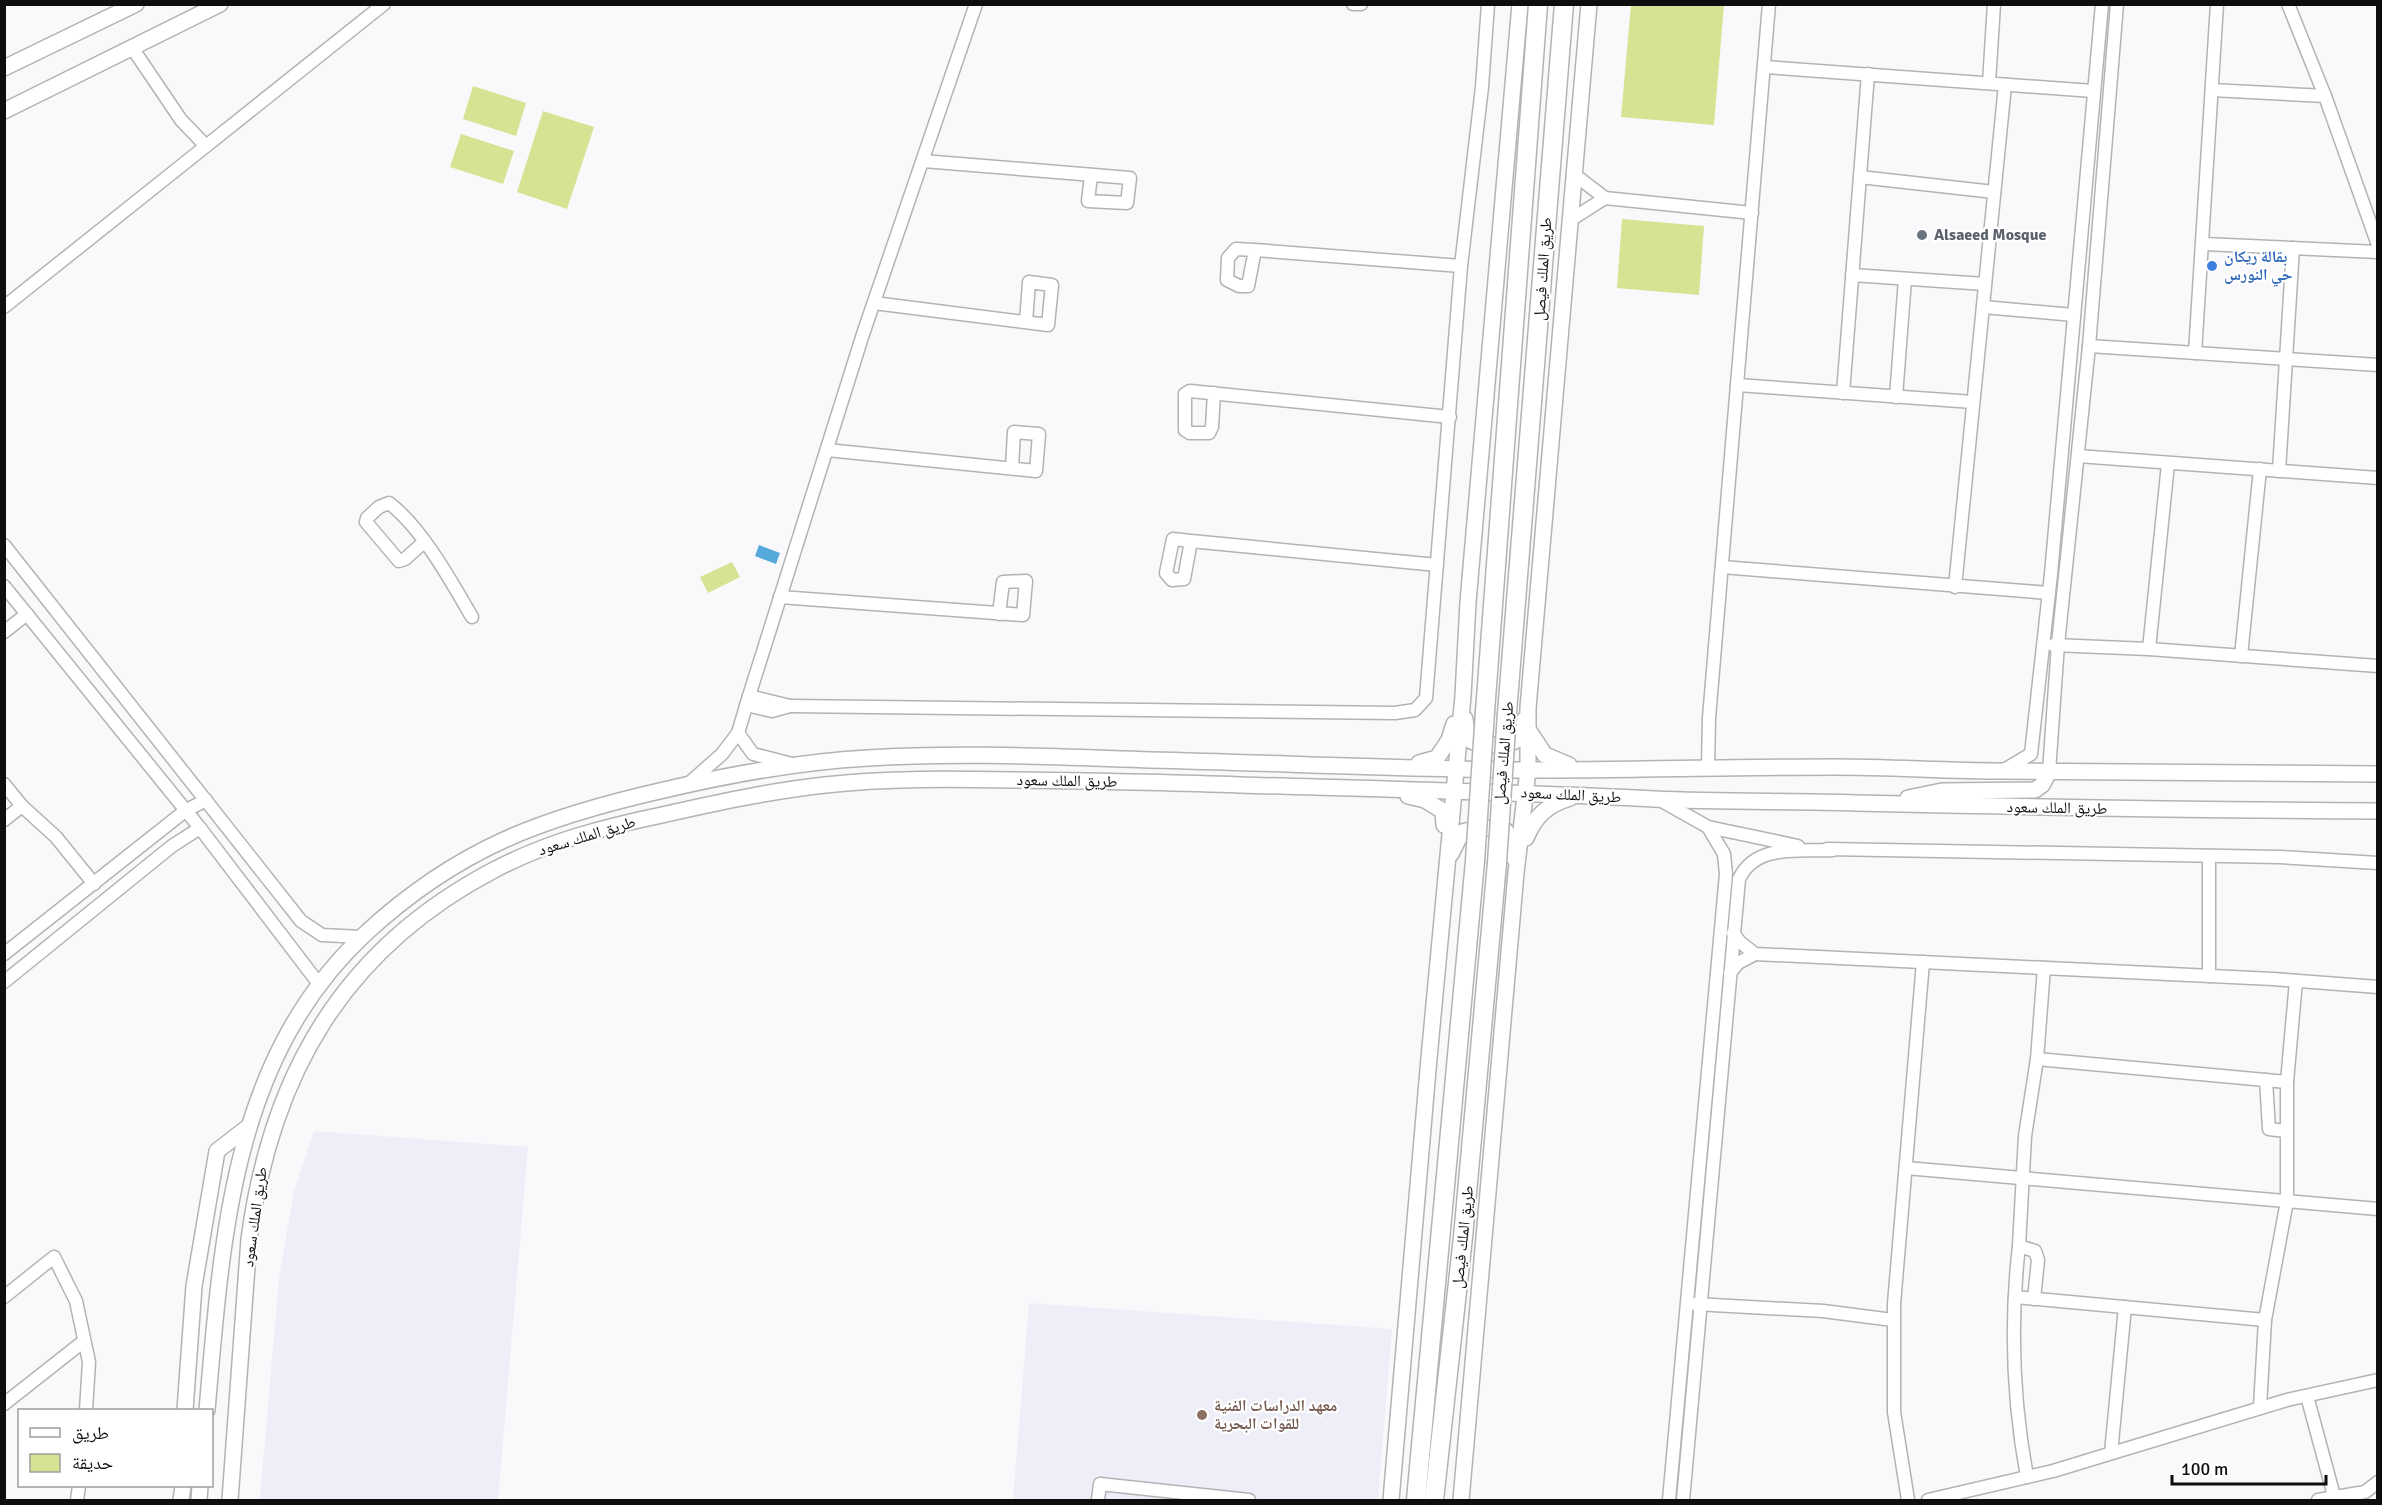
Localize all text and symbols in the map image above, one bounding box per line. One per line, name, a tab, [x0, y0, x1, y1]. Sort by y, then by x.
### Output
street label: طريق الملك فيصل	[1529, 217, 1557, 321]
place label: Alsaeed Mosque	[1934, 225, 2046, 245]
marker: Alsaeed Mosque	[1915, 228, 1929, 242]
place label: بقالة ريكان حي النورس	[2224, 247, 2292, 287]
marker: بقالة ريكان حي النورس	[2205, 259, 2219, 273]
street label: طريق الملك فيصل	[1490, 700, 1518, 806]
street label: طريق الملك سعود	[1017, 770, 1117, 792]
street label: طريق الملك سعود	[1520, 782, 1622, 808]
street label: طريق الملك سعود	[2007, 797, 2107, 819]
street label: طريق الملك سعود	[536, 812, 638, 860]
street label: طريق الملك سعود	[238, 1166, 272, 1268]
street label: طريق الملك فيصل	[1448, 1184, 1478, 1290]
place label: معهد الدراسات الفنية للقوات البحرية	[1214, 1396, 1337, 1434]
marker: معهد الدراسات الفنية للقوات البحرية	[1195, 1408, 1209, 1422]
legend	[18, 1409, 213, 1487]
text: طريق	[72, 1422, 109, 1444]
scale bar	[2172, 1448, 2326, 1486]
text: حديقة	[72, 1452, 113, 1474]
text: 100 m	[2181, 1458, 2228, 1480]

